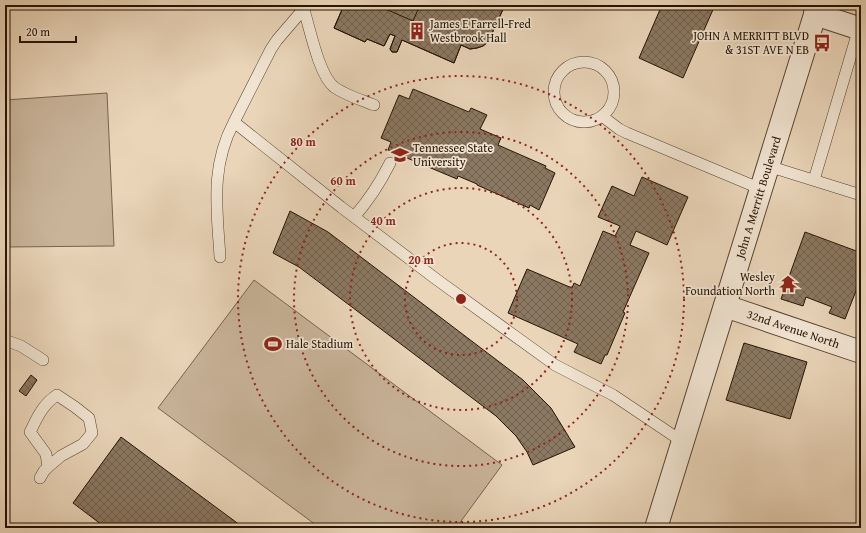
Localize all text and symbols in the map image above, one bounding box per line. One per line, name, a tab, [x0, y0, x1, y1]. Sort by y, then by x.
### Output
place label: James E Farrell-Fred Westbrook Hall	[428, 15, 532, 46]
scale bar	[20, 18, 76, 44]
building icon: James E Farrell-Fred Westbrook Hall	[407, 21, 427, 41]
text: 20 m	[26, 23, 50, 40]
place label: JOHN A MERRITT BLVD & 31ST AVE N EB	[691, 27, 809, 58]
bus stop icon: JOHN A MERRITT BLVD & 31ST AVE N EB	[812, 33, 832, 53]
text: 80 m	[290, 133, 316, 150]
street label: John A Merritt Boulevard	[730, 134, 785, 262]
place label: Tennessee State University	[413, 139, 493, 170]
school or university icon: Tennessee State University	[390, 145, 410, 165]
text: 60 m	[330, 172, 356, 189]
text: 40 m	[370, 212, 396, 229]
text: 20 m	[408, 251, 434, 268]
place label: Wesley Foundation North	[685, 268, 775, 299]
temple icon: Wesley Foundation North	[778, 274, 798, 294]
centre of rings	[454, 292, 468, 306]
street label: 32nd Avenue North	[745, 305, 842, 352]
sports icon: Hale Stadium	[263, 334, 283, 354]
place label: Hale Stadium	[286, 335, 353, 352]

